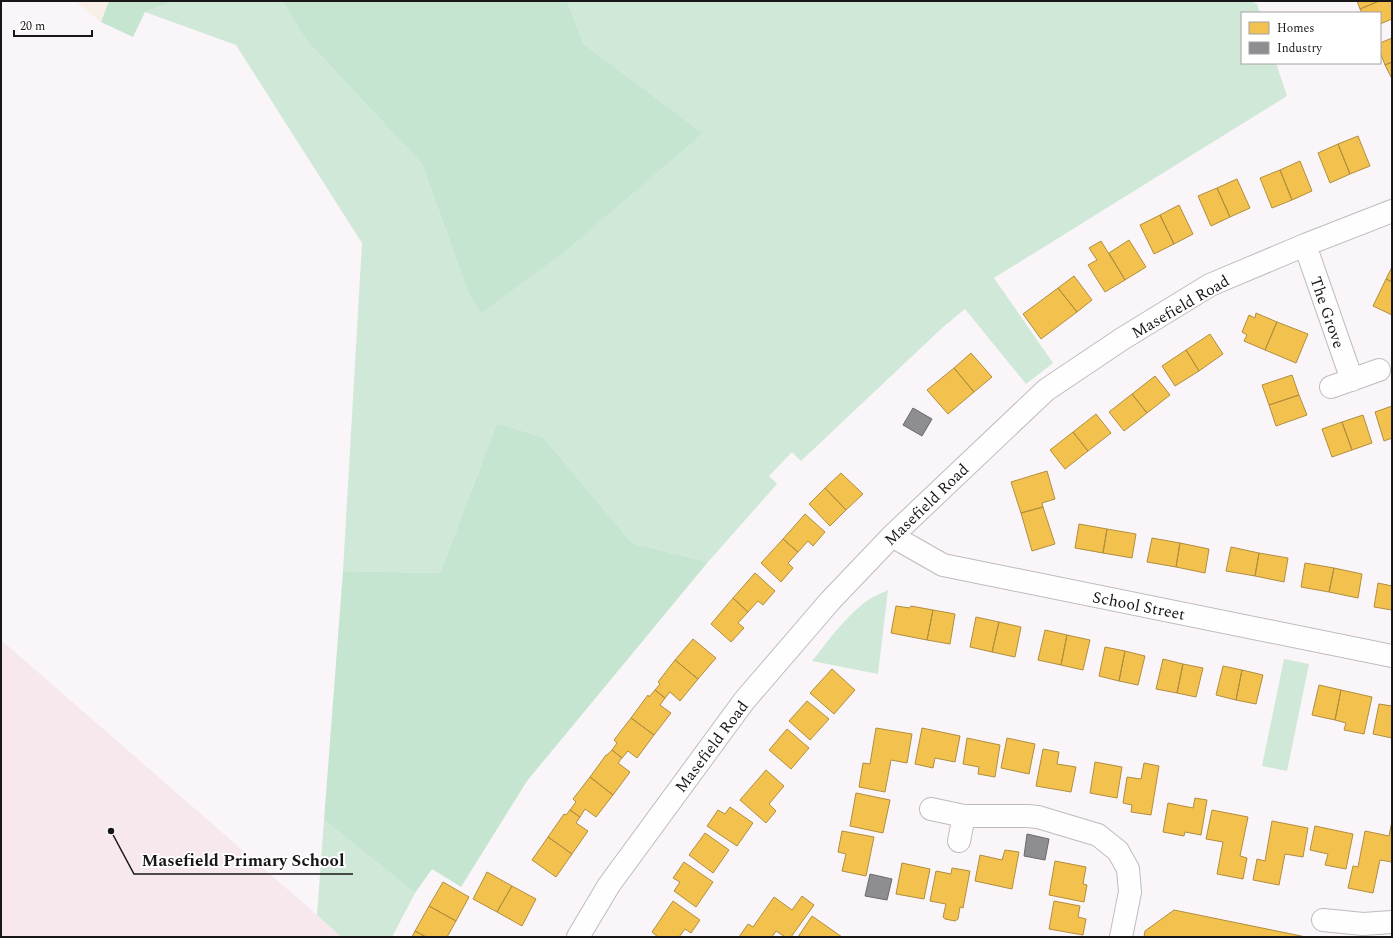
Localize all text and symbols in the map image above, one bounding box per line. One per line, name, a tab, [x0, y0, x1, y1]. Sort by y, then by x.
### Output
scale bar	[14, 12, 92, 38]
legend	[1241, 12, 1381, 64]
text: 20 m	[20, 17, 45, 36]
text: Homes	[1277, 19, 1315, 38]
text: Industry	[1277, 39, 1323, 58]
street label: Masefield Road	[1127, 269, 1234, 345]
street label: The Grove	[1304, 273, 1351, 351]
street label: Masefield Road	[879, 458, 975, 551]
street label: School Street	[1090, 585, 1187, 627]
street label: Masefield Road	[669, 696, 754, 798]
callout: Masefield Primary School	[134, 845, 353, 874]
text: Masefield Primary School	[142, 848, 345, 874]

